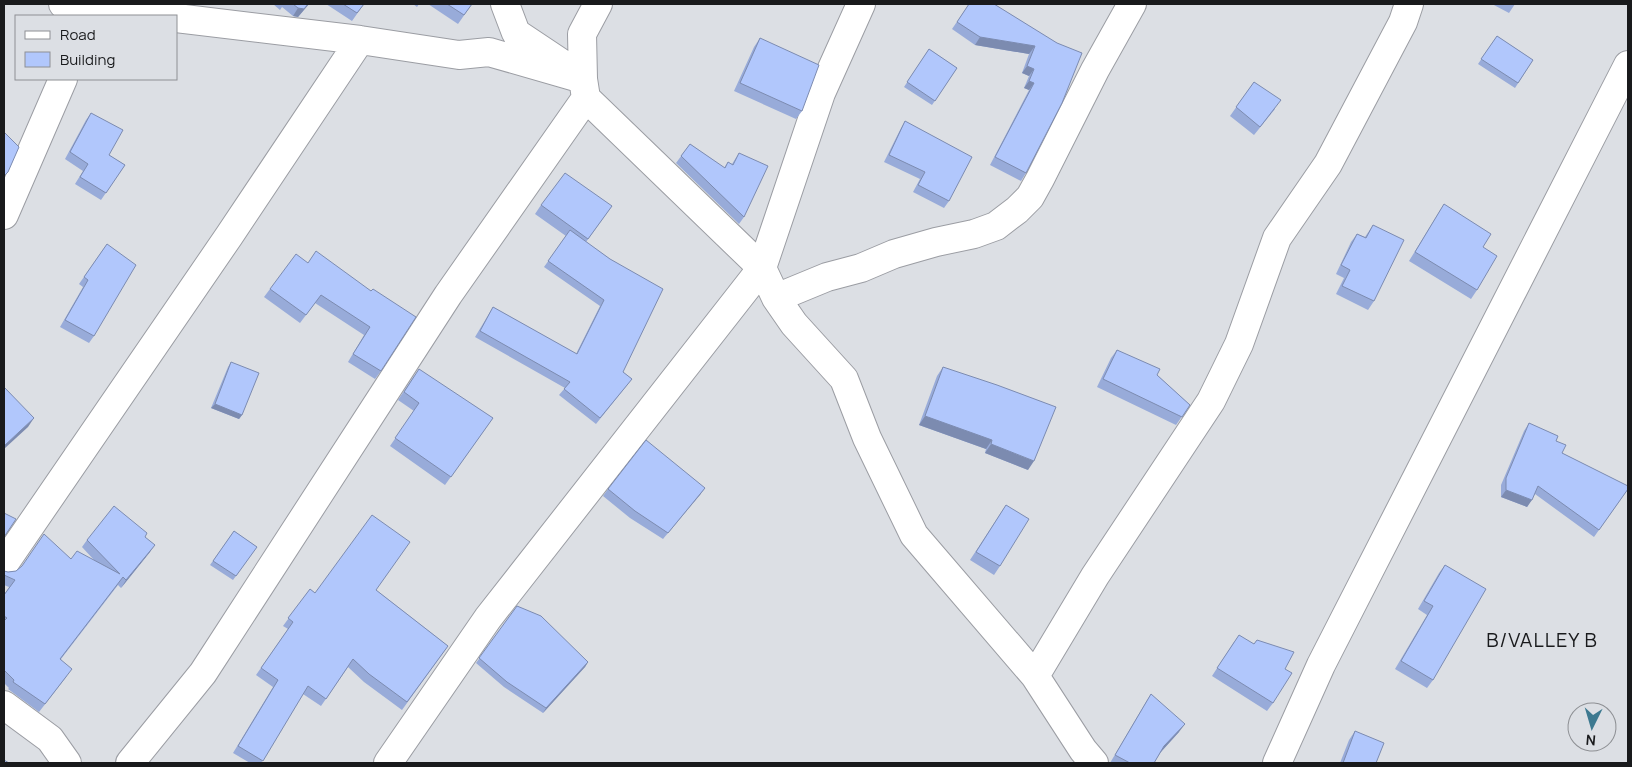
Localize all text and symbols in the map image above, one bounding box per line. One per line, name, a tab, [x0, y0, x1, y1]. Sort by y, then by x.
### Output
legend	[15, 15, 178, 80]
text: Road	[60, 24, 96, 45]
text: Building	[60, 49, 115, 70]
district label: B/VALLEY B	[1486, 626, 1598, 653]
north arrow	[1567, 702, 1617, 752]
text: N	[1585, 731, 1597, 750]

